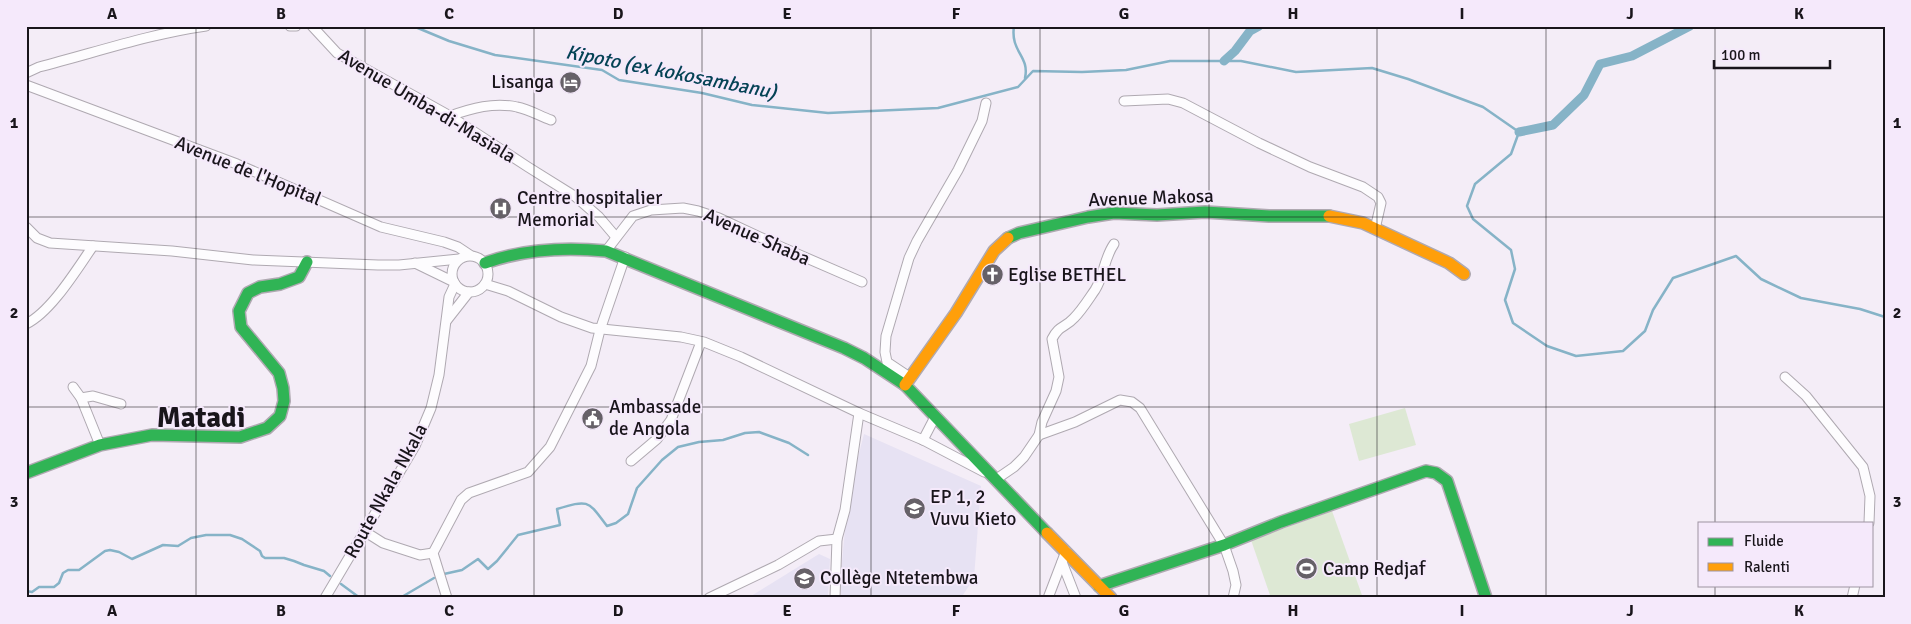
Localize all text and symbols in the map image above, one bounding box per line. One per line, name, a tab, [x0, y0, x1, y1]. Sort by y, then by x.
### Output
text: A	[107, 4, 118, 24]
text: B	[276, 4, 286, 24]
text: C	[444, 4, 454, 24]
text: D	[613, 4, 624, 24]
text: E	[782, 4, 792, 24]
text: F	[952, 4, 961, 24]
text: G	[1119, 4, 1129, 24]
text: H	[1288, 4, 1298, 24]
text: I	[1459, 4, 1465, 24]
text: J	[1626, 4, 1634, 24]
text: K	[1794, 4, 1804, 24]
scale bar	[1714, 38, 1830, 70]
water label: Kipoto (ex kokosambanu)	[564, 39, 780, 105]
street label: Avenue Umba-di-Masiala	[334, 43, 520, 169]
text: 100 m	[1721, 46, 1761, 64]
place label: Lisanga	[491, 70, 554, 94]
hotel icon: Lisanga	[558, 70, 582, 94]
text: 1	[10, 113, 19, 133]
text: 1	[1893, 113, 1902, 133]
street label: Avenue de l'Hopital	[171, 131, 325, 211]
street label: Avenue Makosa	[1088, 184, 1214, 212]
place label: Centre hospitalier Memorial	[517, 186, 662, 232]
hospital icon: Centre hospitalier Memorial	[489, 197, 513, 221]
street label: Avenue Shaba	[700, 203, 814, 271]
church icon: Eglise BETHEL	[980, 263, 1004, 287]
place label: Eglise BETHEL	[1008, 263, 1126, 287]
text: 2	[10, 303, 18, 323]
text: 2	[1893, 303, 1901, 323]
place label: Ambassade de Angola	[609, 395, 701, 441]
district label: Matadi	[157, 400, 245, 435]
public building icon: Ambassade de Angola	[581, 406, 605, 430]
street label: Route Nkala Nkala	[339, 419, 433, 563]
place label: EP 1, 2 Vuvu Kieto	[930, 485, 1016, 531]
text: 3	[10, 492, 18, 512]
text: 3	[1893, 492, 1901, 512]
school or university icon: EP 1, 2 Vuvu Kieto	[902, 496, 926, 520]
legend	[1698, 522, 1874, 586]
text: Fluide	[1744, 532, 1784, 550]
sports icon: Camp Redjaf	[1295, 557, 1319, 581]
place label: Camp Redjaf	[1323, 557, 1427, 581]
text: Ralenti	[1744, 558, 1790, 576]
school or university icon: Collège Ntetembwa	[792, 566, 816, 590]
place label: Collège Ntetembwa	[820, 566, 978, 590]
text: A	[107, 601, 118, 621]
text: B	[276, 601, 286, 621]
text: C	[444, 601, 454, 621]
text: D	[613, 601, 624, 621]
text: E	[782, 601, 792, 621]
text: F	[952, 601, 961, 621]
text: G	[1119, 601, 1129, 621]
text: H	[1288, 601, 1298, 621]
text: I	[1459, 601, 1465, 621]
text: J	[1626, 601, 1634, 621]
text: K	[1794, 601, 1804, 621]

